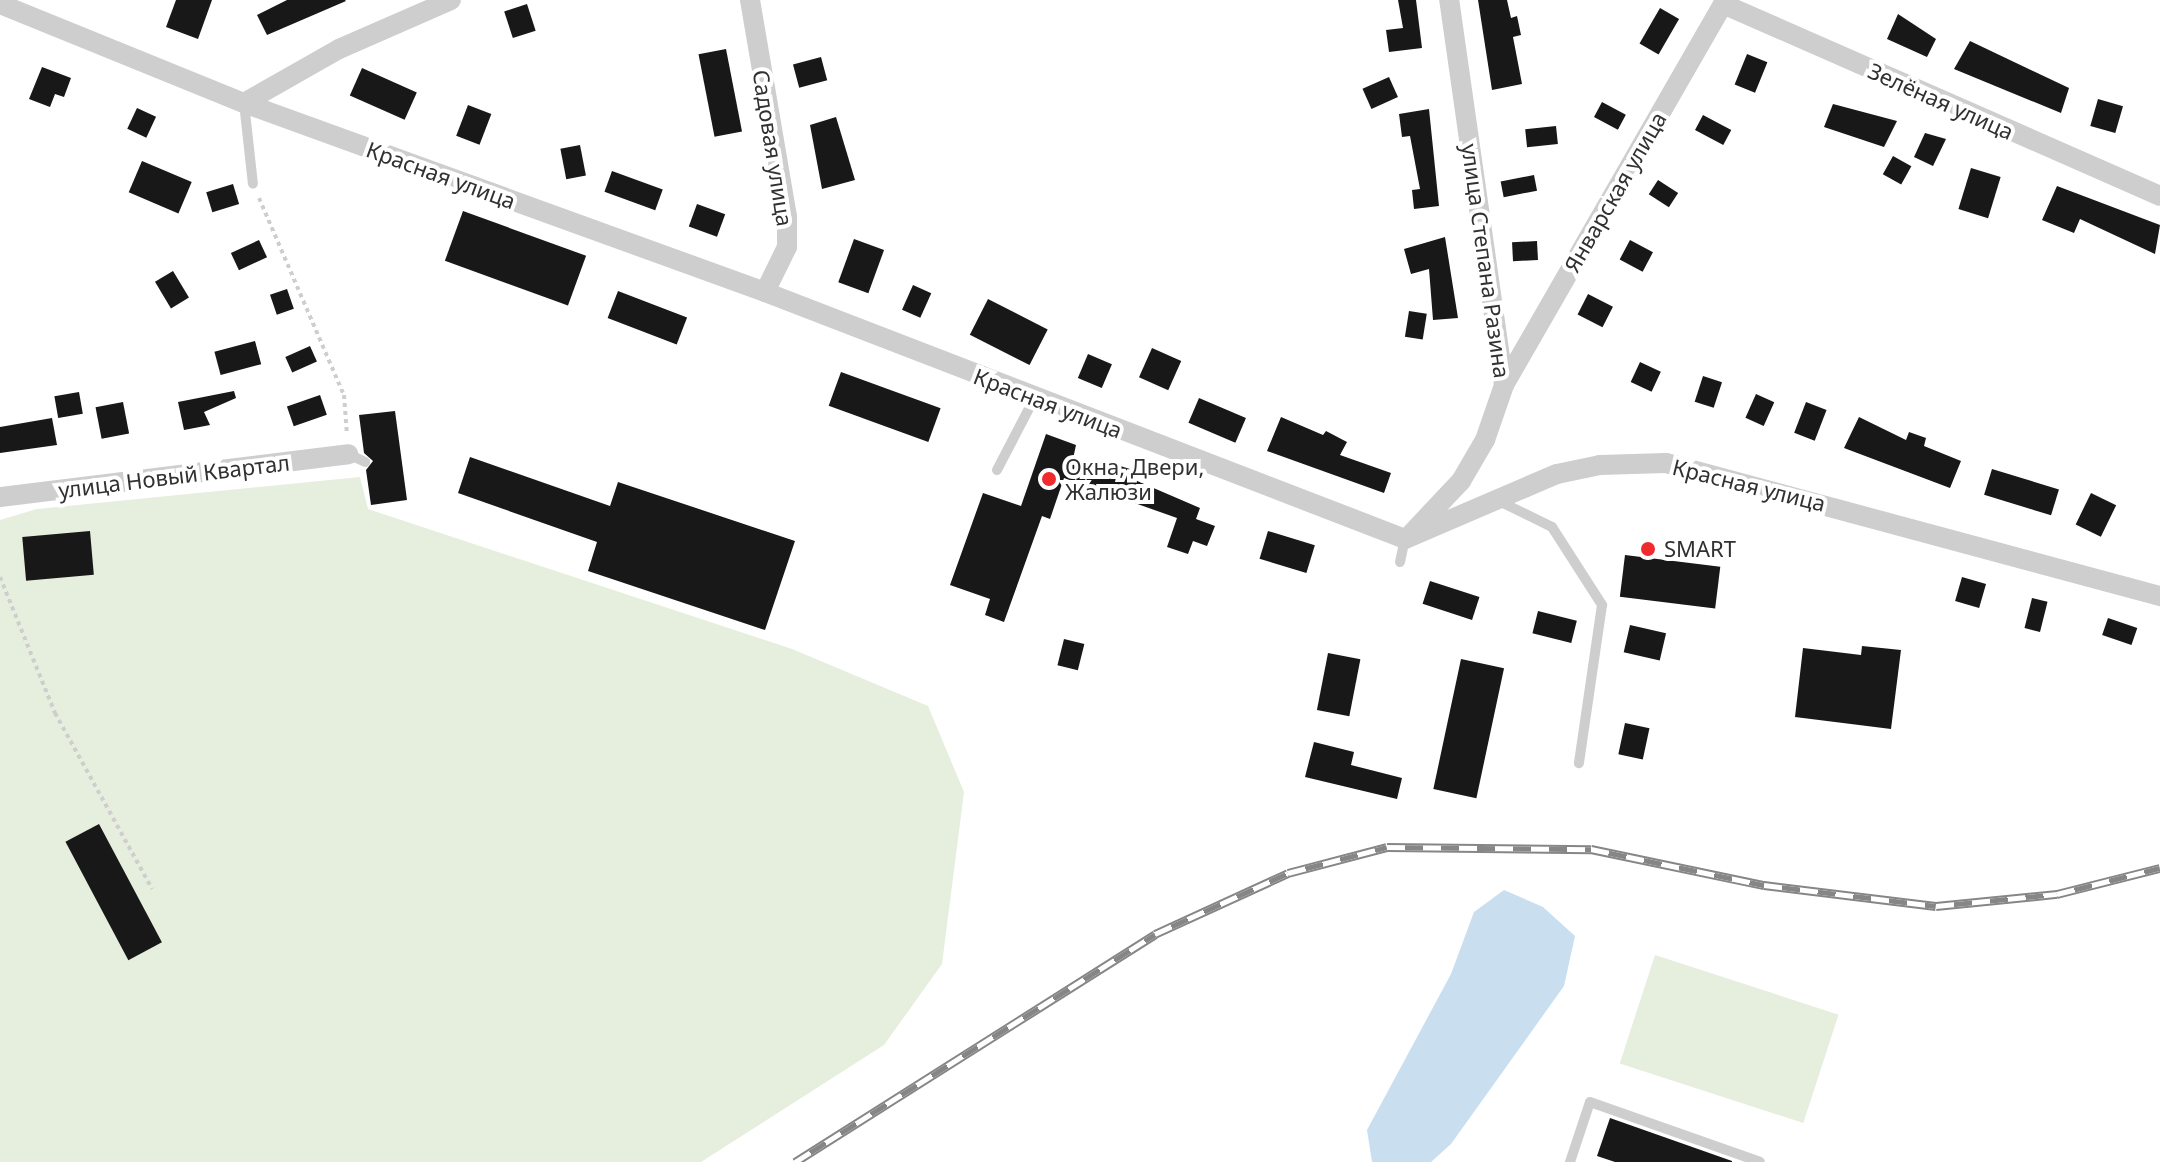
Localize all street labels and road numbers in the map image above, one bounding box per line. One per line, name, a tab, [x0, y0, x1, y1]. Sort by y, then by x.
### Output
street label: Зелёная улица	[1864, 57, 2018, 145]
street label: Садовая улица	[748, 68, 798, 228]
street label: Январская улица	[1558, 107, 1672, 277]
street label: Красная улица	[363, 136, 519, 214]
street label: улица Степана Разина	[1456, 142, 1516, 380]
street label: Красная улица	[970, 363, 1126, 443]
street label: улица Новый Квартал	[57, 449, 291, 503]
street label: Красная улица	[1670, 453, 1828, 517]

